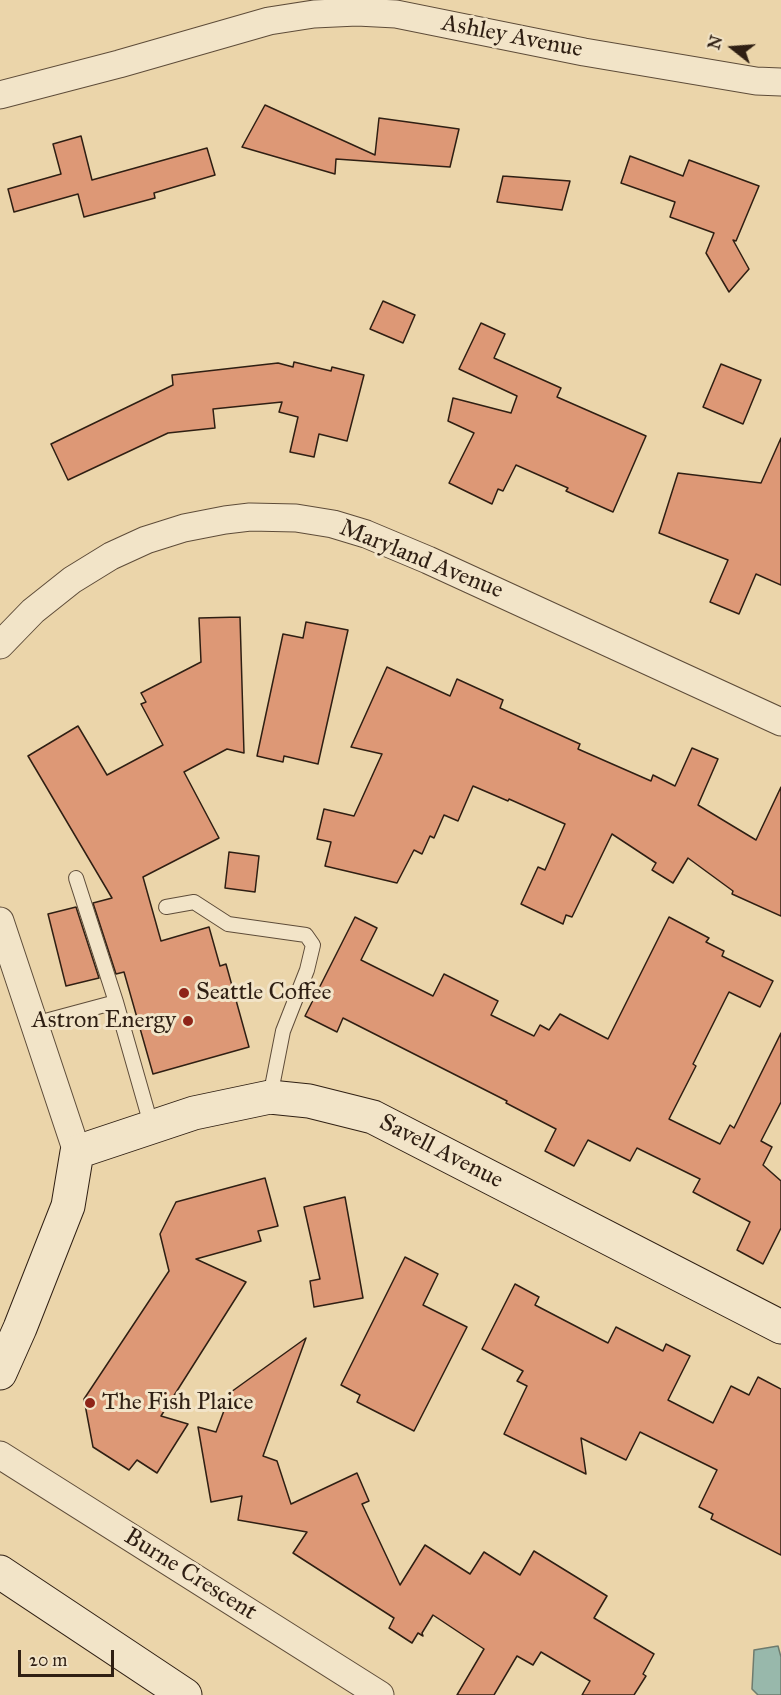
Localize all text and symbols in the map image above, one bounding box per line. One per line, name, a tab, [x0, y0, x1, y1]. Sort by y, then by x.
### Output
street label: Ashley Avenue	[439, 9, 585, 65]
north arrow	[703, 18, 763, 78]
text: N	[704, 33, 726, 52]
street label: Maryland Avenue	[335, 514, 507, 606]
place label: Seattle Coffee	[196, 979, 331, 1007]
marker: Seattle Coffee	[177, 986, 191, 1000]
place label: Astron Energy	[32, 1007, 176, 1035]
marker: Astron Energy	[181, 1014, 195, 1028]
street label: Savell Avenue	[374, 1108, 508, 1196]
place label: The Fish Plaice	[102, 1389, 253, 1417]
marker: The Fish Plaice	[83, 1396, 97, 1410]
street label: Burne Crescent	[118, 1523, 262, 1627]
scale bar	[21, 1638, 117, 1676]
text: 20 m	[29, 1649, 67, 1671]

